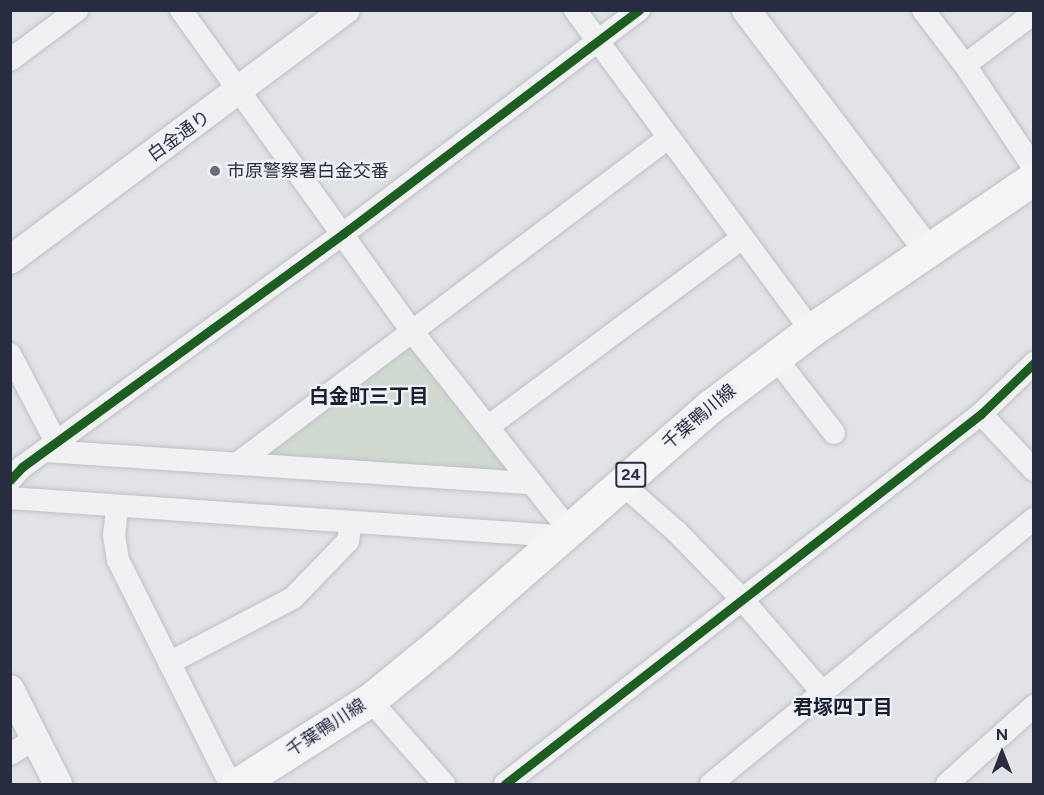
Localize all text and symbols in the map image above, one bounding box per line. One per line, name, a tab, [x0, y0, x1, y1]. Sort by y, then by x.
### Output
street label: 白金通り	[144, 106, 214, 166]
place label: 市原警察署白金交番	[227, 160, 389, 182]
marker: 市原警察署白金交番	[208, 164, 222, 178]
street label: 千葉鴨川線	[658, 380, 740, 454]
district label: 白金町三丁目	[309, 384, 429, 408]
road number: 24	[614, 462, 648, 488]
street label: 千葉鴨川線	[282, 694, 370, 762]
district label: 君塚四丁目	[793, 695, 893, 719]
north arrow	[972, 723, 1032, 783]
text: N	[996, 725, 1008, 744]

